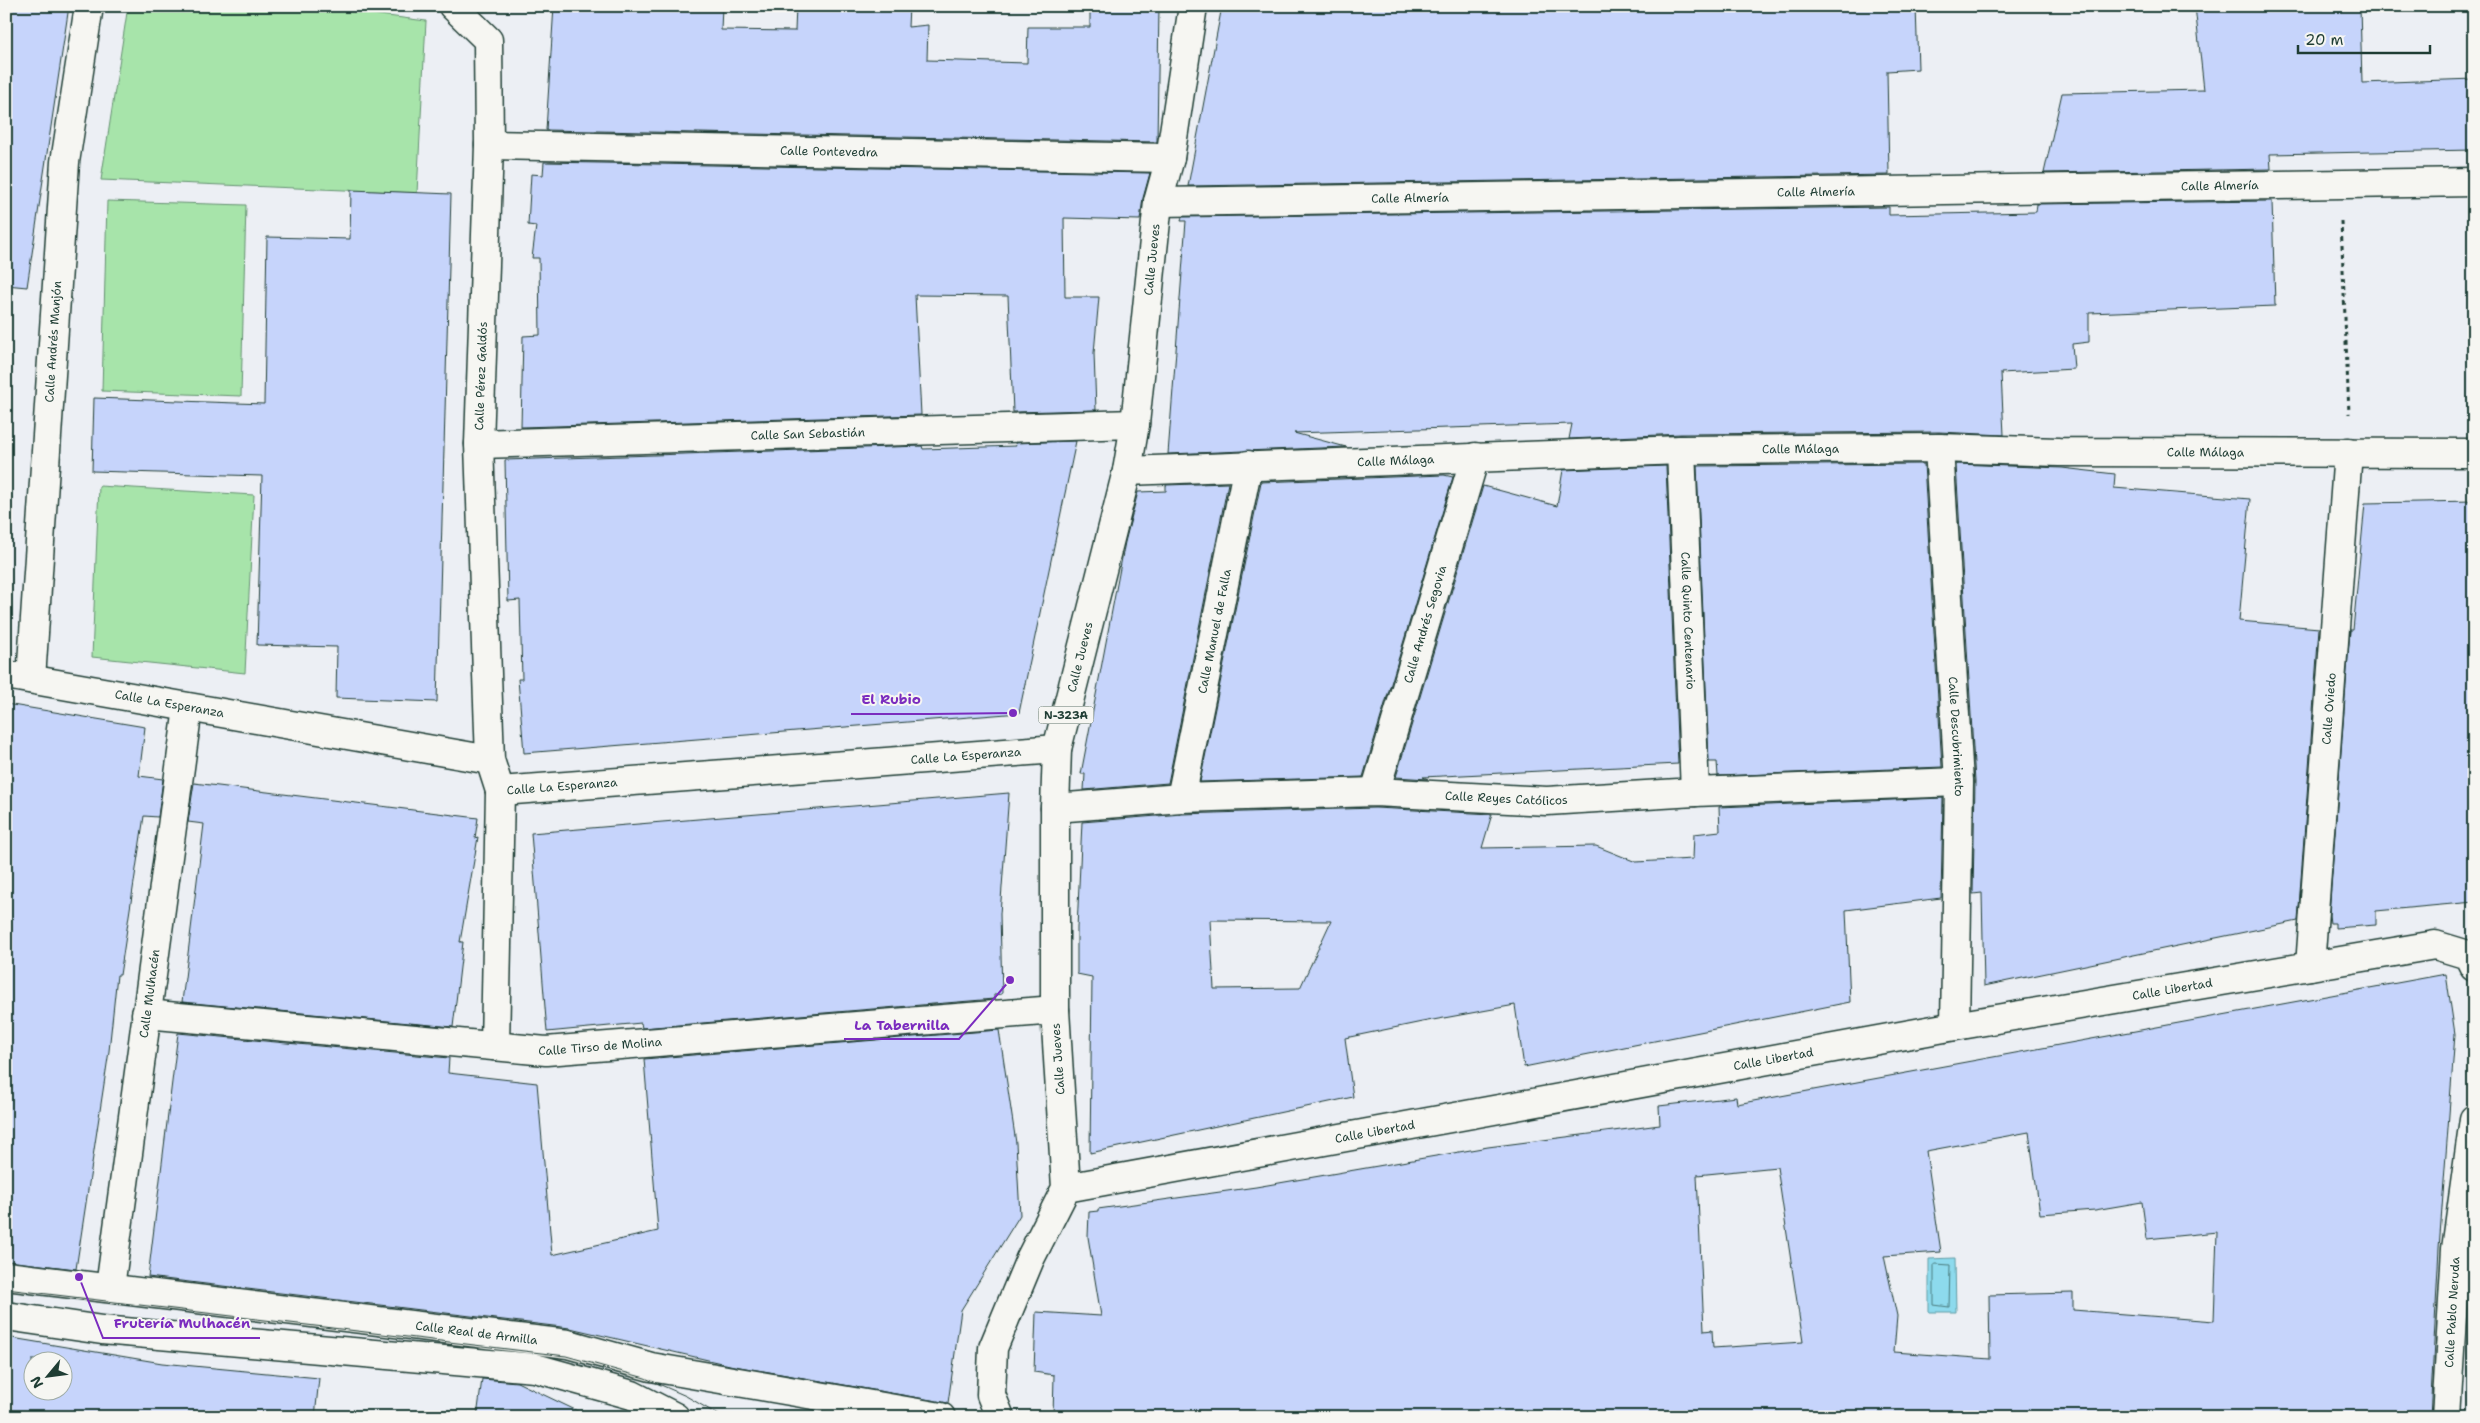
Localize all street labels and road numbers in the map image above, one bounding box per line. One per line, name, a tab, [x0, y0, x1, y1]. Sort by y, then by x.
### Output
street label: Calle Pontevedra	[780, 143, 879, 160]
street label: Calle Almería	[2181, 177, 2259, 194]
street label: Calle Almería	[1777, 183, 1855, 201]
street label: Calle Almería	[1371, 190, 1450, 207]
street label: Calle Jueves	[1140, 223, 1164, 296]
street label: Calle Andrés Manjón	[41, 280, 65, 403]
street label: Calle Pérez Galdós	[471, 321, 491, 431]
street label: Calle San Sebastián	[750, 424, 865, 444]
street label: Calle Málaga	[1762, 441, 1840, 457]
street label: Calle Málaga	[2167, 444, 2245, 460]
street label: Calle Málaga	[1357, 451, 1435, 470]
street label: Calle Quinto Centenario	[1677, 552, 1699, 690]
street label: Calle Andrés Segovia	[1400, 563, 1450, 685]
street label: Calle Manuel de Falla	[1194, 567, 1235, 695]
street label: Calle Jueves	[1064, 620, 1097, 694]
street label: Calle Oviedo	[2318, 672, 2340, 745]
street label: Calle Descubrimiento	[1945, 676, 1967, 797]
street label: Calle La Esperanza	[113, 686, 226, 721]
road number: N-323A	[1038, 706, 1094, 724]
street label: Calle La Esperanza	[910, 744, 1022, 768]
street label: Calle La Esperanza	[506, 774, 619, 798]
street label: Calle Reyes Católicos	[1444, 788, 1568, 809]
street label: Calle Mulhacén	[136, 948, 163, 1039]
street label: Calle Libertad	[2131, 975, 2214, 1004]
street label: Calle Jueves	[1048, 1023, 1068, 1095]
street label: Calle Tirso de Molina	[538, 1034, 663, 1059]
street label: Calle Libertad	[1732, 1044, 1815, 1074]
street label: Calle Libertad	[1334, 1117, 1417, 1147]
street label: Calle Pablo Neruda	[2441, 1256, 2464, 1368]
street label: Calle Real de Armilla	[415, 1318, 539, 1348]

